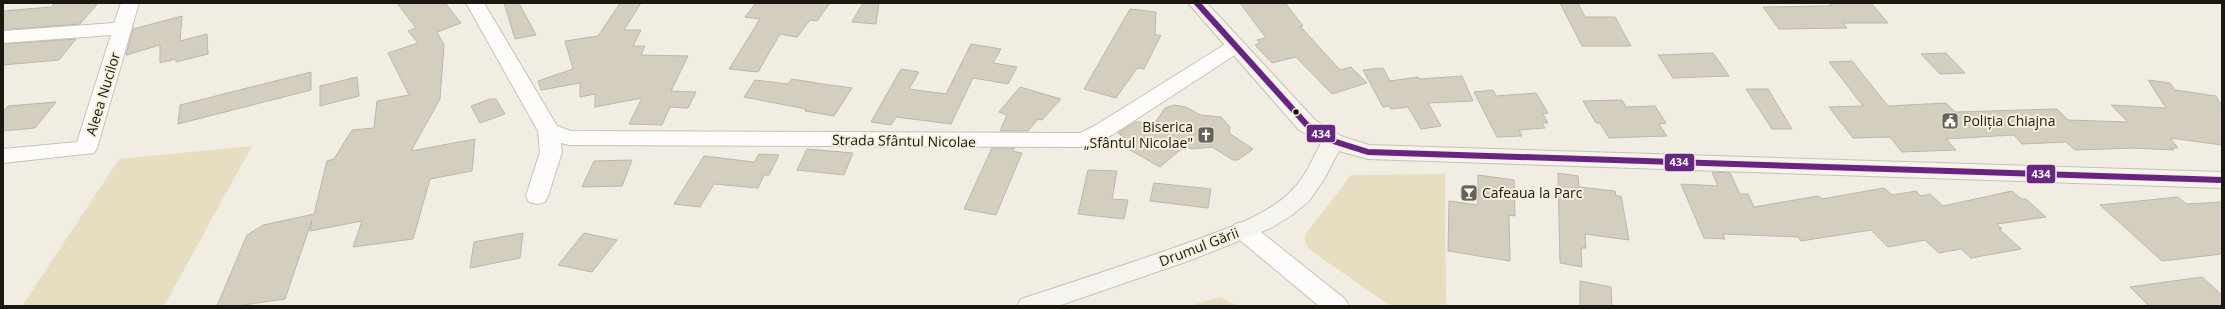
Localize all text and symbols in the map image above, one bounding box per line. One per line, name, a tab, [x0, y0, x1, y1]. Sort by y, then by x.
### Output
street label: Aleea Nucilor	[81, 49, 124, 138]
unlabelled marker	[1291, 107, 1301, 117]
public building icon: Poliția Chiajna	[1940, 111, 1960, 131]
place label: Poliția Chiajna	[1963, 111, 2055, 130]
place label: Biserica „Sfântul Nicolae"	[1084, 117, 1193, 152]
line badge: 434	[1306, 124, 1336, 143]
church icon: Biserica „Sfântul Nicolae"	[1196, 125, 1216, 145]
text: 434	[1312, 126, 1331, 141]
street label: Strada Sfântul Nicolae	[832, 130, 976, 151]
line badge: 434	[1664, 153, 1695, 172]
text: 434	[1670, 154, 1689, 169]
line badge: 434	[2026, 164, 2056, 184]
text: 434	[2032, 166, 2051, 181]
bar icon: Cafeaua la Parc	[1459, 183, 1479, 203]
place label: Cafeaua la Parc	[1482, 183, 1583, 202]
street label: Drumul Gării	[1156, 223, 1241, 270]

